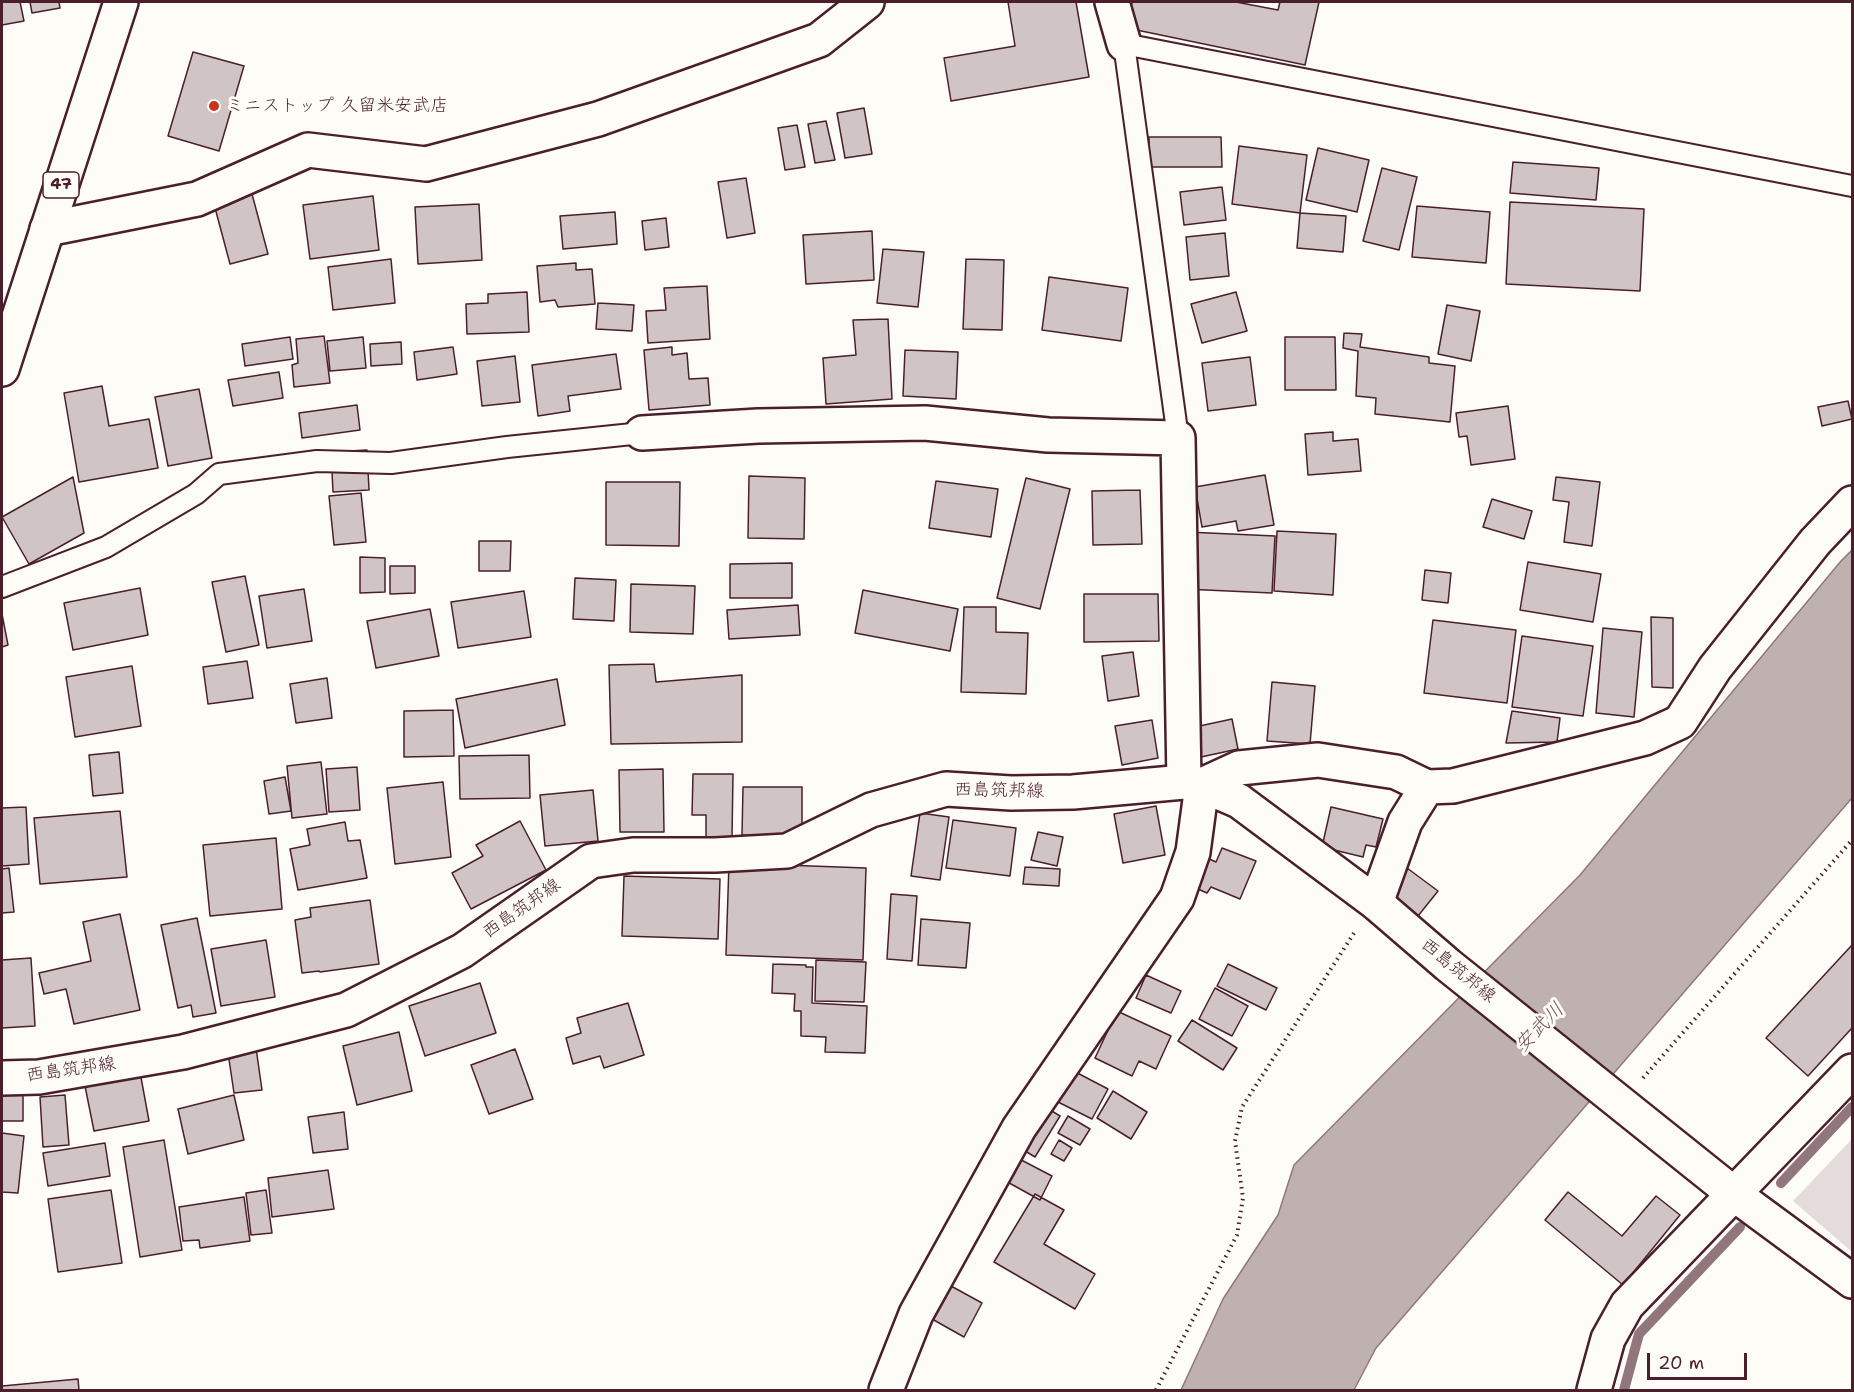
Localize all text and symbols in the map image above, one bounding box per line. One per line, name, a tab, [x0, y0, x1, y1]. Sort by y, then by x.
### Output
place label: ミニストップ 久留米安武店	[226, 95, 448, 117]
marker: ミニストップ 久留米安武店	[207, 99, 221, 113]
road number: 47	[43, 172, 79, 198]
street label: 西島筑邦線	[954, 779, 1044, 803]
street label: 西島筑邦線	[479, 874, 565, 944]
street label: 西島筑邦線	[1416, 934, 1500, 1008]
water label: 安武川	[1510, 998, 1570, 1058]
street label: 西島筑邦線	[25, 1053, 117, 1087]
scale bar	[1650, 1341, 1750, 1379]
text: 20 m	[1658, 1351, 1704, 1375]

